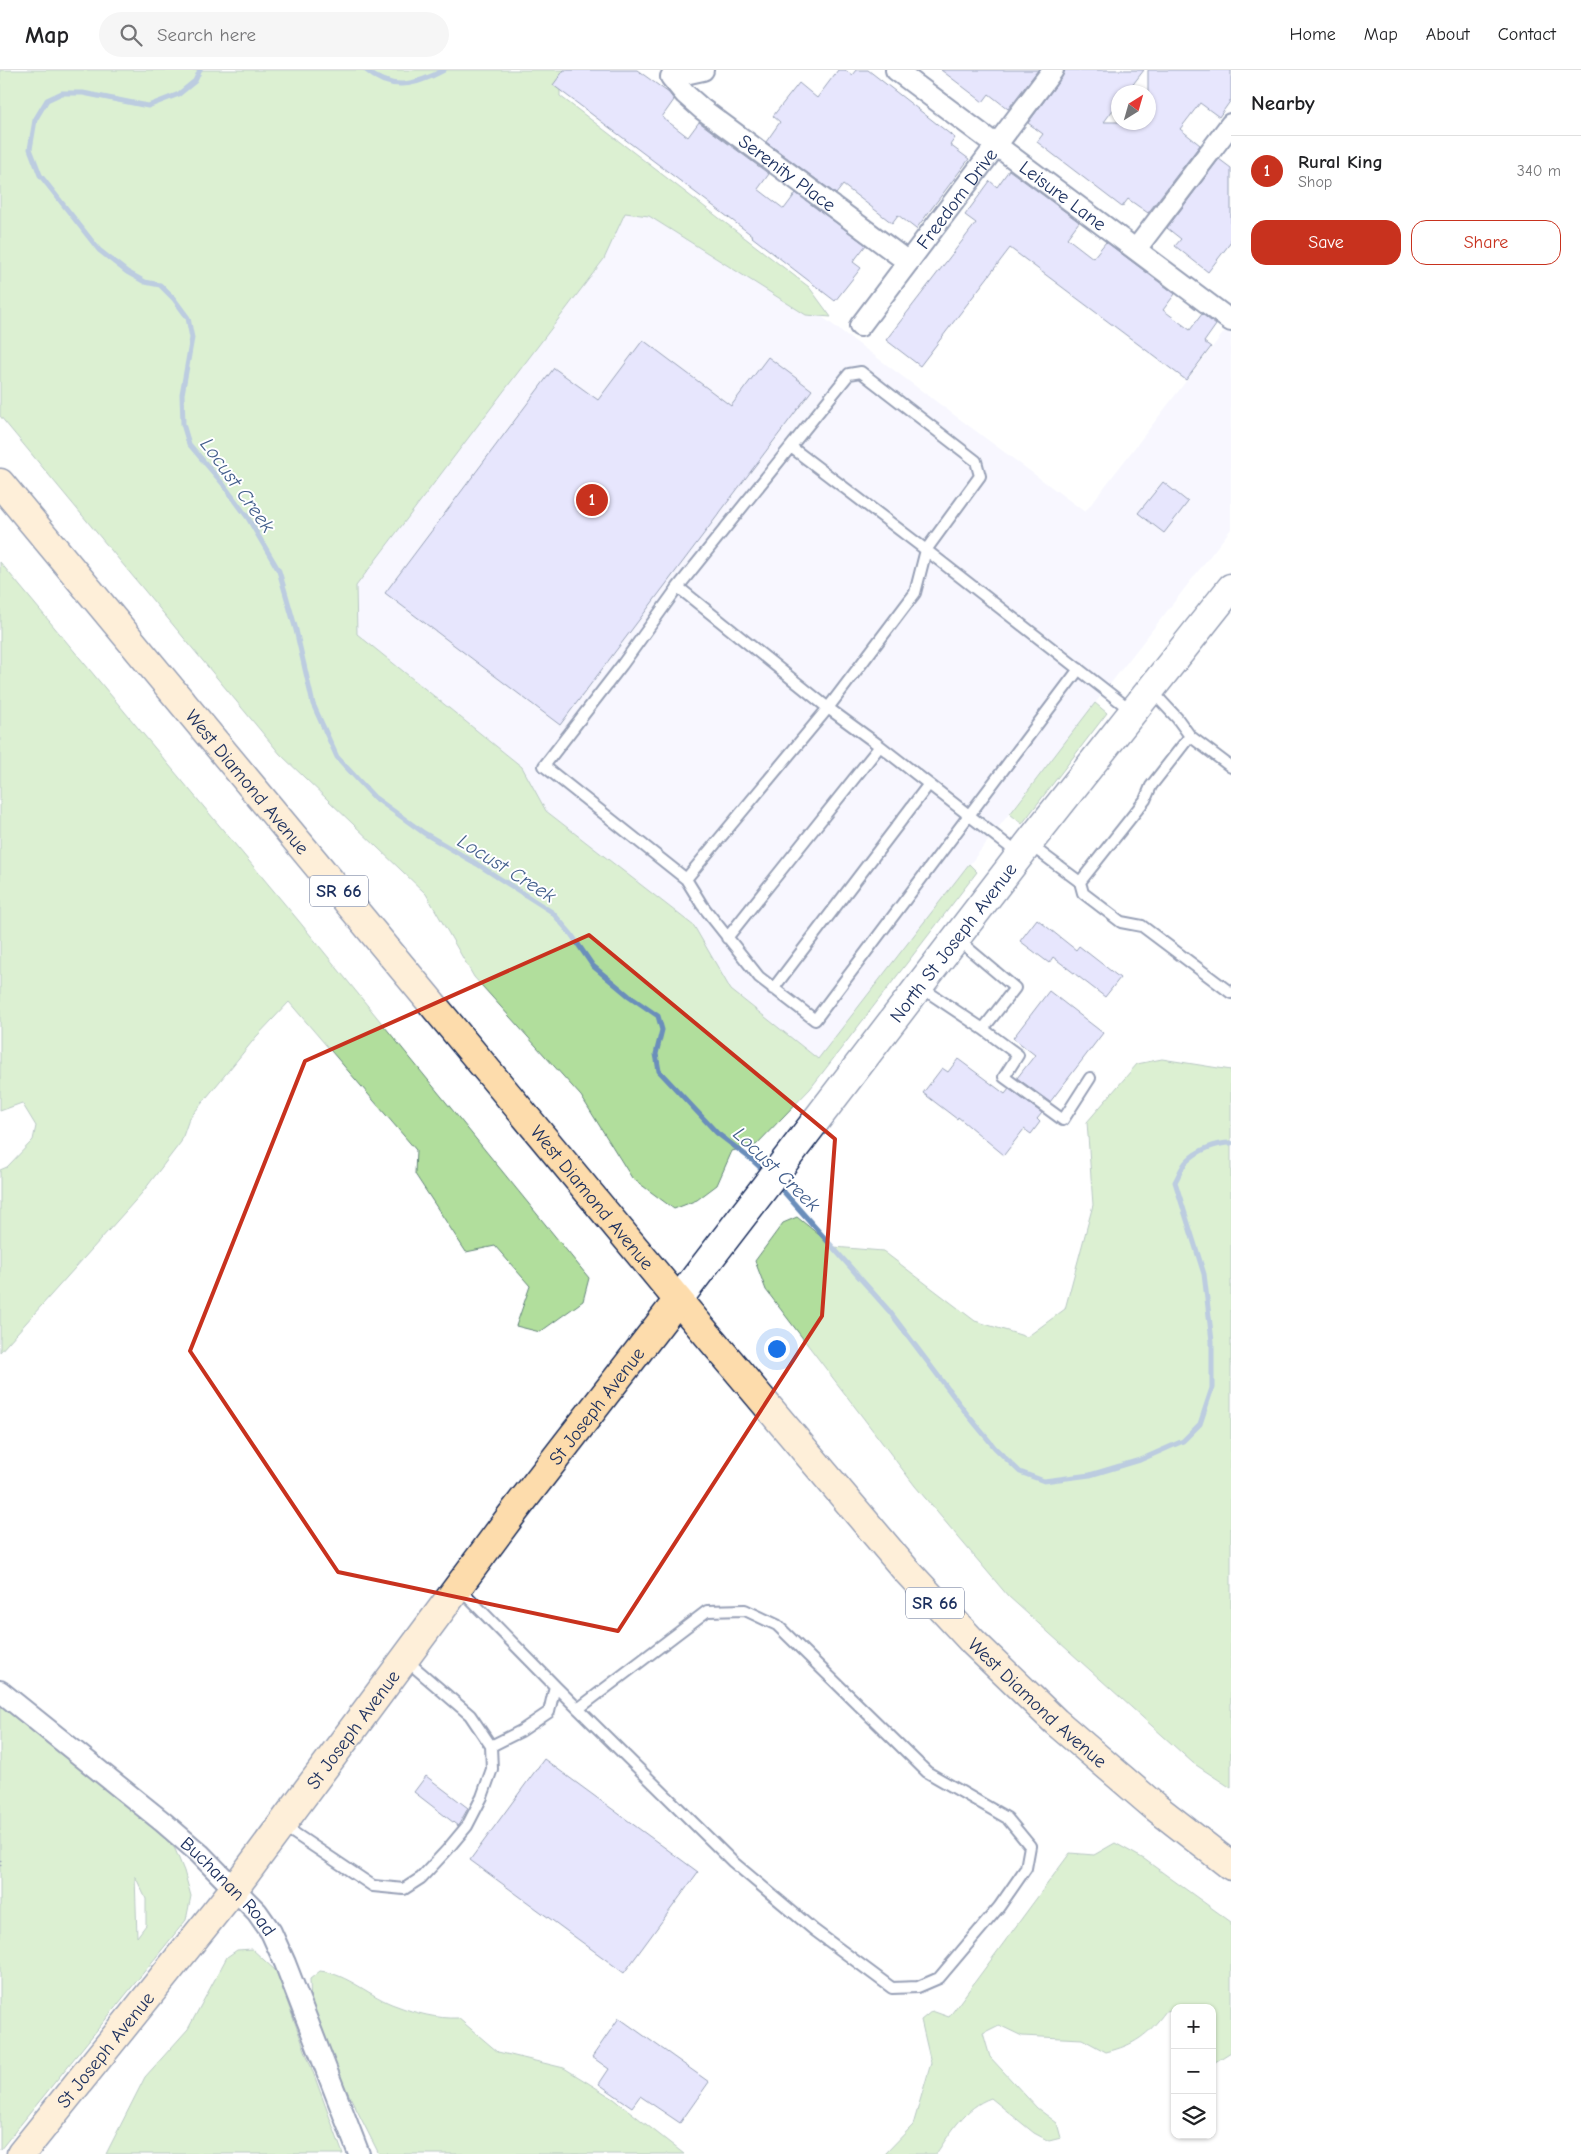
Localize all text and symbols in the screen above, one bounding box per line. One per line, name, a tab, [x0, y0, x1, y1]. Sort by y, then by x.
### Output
search box	[99, 12, 449, 57]
text: Map	[25, 21, 69, 49]
icon: search	[117, 21, 145, 49]
text: Search here	[157, 24, 256, 46]
text: Home	[1289, 24, 1336, 45]
text: Map	[1364, 24, 1398, 45]
text: About	[1426, 24, 1470, 45]
text: Contact	[1498, 24, 1556, 45]
north arrow	[1111, 85, 1156, 130]
text: Nearby	[1251, 91, 1315, 115]
street label: Serenity Place	[734, 130, 840, 217]
street label: Freedom Drive	[912, 144, 1002, 254]
text: Rural King	[1298, 151, 1383, 173]
street label: Leisure Lane	[1015, 156, 1110, 236]
text: 1	[1264, 162, 1270, 180]
text: 340 m	[1517, 162, 1561, 180]
text: Shop	[1298, 173, 1332, 191]
button: Save	[1251, 220, 1401, 265]
button: Share	[1411, 220, 1561, 265]
water label: Locust Creek	[196, 434, 280, 537]
pin: 1	[576, 481, 608, 519]
street label: West Diamond Avenue	[181, 705, 313, 859]
water label: Locust Creek	[453, 829, 560, 908]
street label: North St Joseph Avenue	[885, 859, 1022, 1027]
road number: SR 66	[310, 876, 368, 906]
street label: West Diamond Avenue	[526, 1121, 658, 1274]
water label: Locust Creek	[729, 1122, 825, 1216]
your location	[764, 1336, 790, 1362]
street label: St Joseph Avenue	[545, 1343, 649, 1469]
road number: SR 66	[906, 1588, 964, 1619]
street label: West Diamond Avenue	[963, 1633, 1111, 1773]
street label: St Joseph Avenue	[302, 1666, 405, 1794]
street label: Buchanan Road	[176, 1832, 280, 1940]
street label: St Joseph Avenue	[52, 1988, 159, 2113]
map controls	[1171, 2004, 1216, 2139]
button: +	[1171, 2004, 1216, 2049]
button: −	[1171, 2049, 1216, 2094]
button: layers	[1171, 2094, 1216, 2139]

